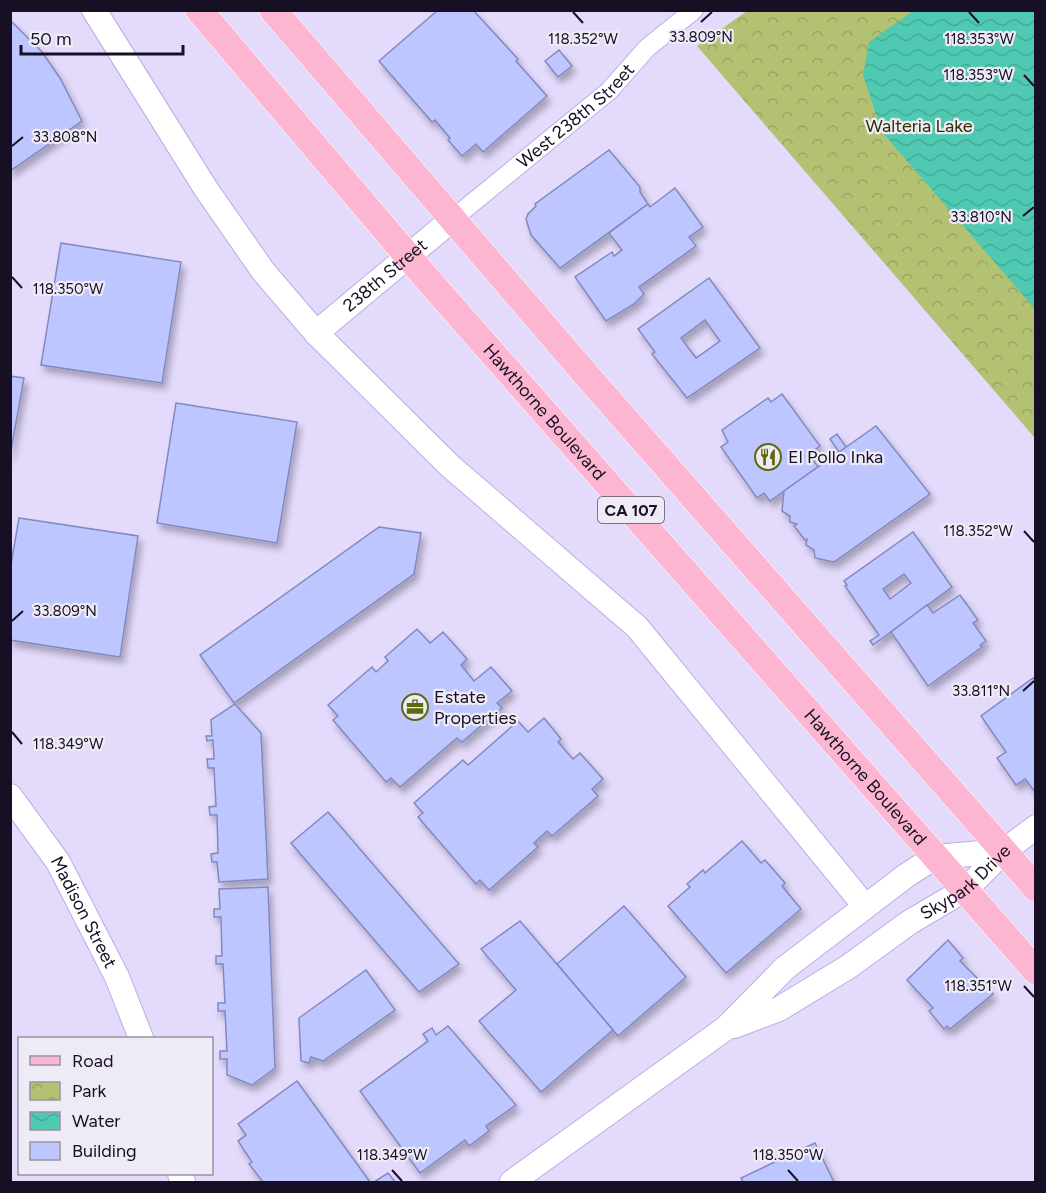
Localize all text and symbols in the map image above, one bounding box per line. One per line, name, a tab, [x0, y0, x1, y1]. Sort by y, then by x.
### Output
scale bar	[21, 18, 183, 56]
text: 50 m	[30, 28, 72, 50]
text: 33.809°N	[669, 28, 733, 46]
text: 118.352°W	[548, 30, 619, 48]
text: 118.353°W	[944, 30, 1014, 48]
street label: West 238th Street	[512, 59, 639, 173]
text: 118.353°W	[943, 66, 1013, 84]
park label: Walteria Lake	[865, 115, 973, 137]
text: 33.808°N	[33, 128, 97, 146]
text: 33.810°N	[950, 208, 1012, 226]
street label: 238th Street	[339, 234, 432, 317]
text: 118.350°W	[32, 280, 104, 298]
street label: Hawthorne Boulevard	[478, 339, 610, 485]
restaurant icon: El Pollo Inka	[753, 442, 783, 472]
place label: El Pollo Inka	[788, 446, 883, 468]
road number: CA 107	[598, 497, 664, 523]
text: 118.352°W	[943, 522, 1014, 540]
text: 33.809°N	[33, 602, 97, 620]
text: 33.811°N	[952, 682, 1010, 700]
place label: Estate Properties	[434, 686, 517, 729]
office icon: Estate Properties	[400, 692, 430, 722]
street label: Hawthorne Boulevard	[799, 704, 931, 850]
text: 118.349°W	[33, 735, 104, 753]
street label: Skypark Drive	[916, 840, 1015, 925]
street label: Madison Street	[46, 852, 122, 972]
text: 118.351°W	[944, 977, 1012, 995]
legend	[18, 1037, 213, 1175]
text: Road	[72, 1050, 113, 1072]
text: Park	[72, 1080, 107, 1102]
text: Water	[72, 1110, 120, 1132]
text: Building	[72, 1140, 137, 1162]
text: 118.349°W	[357, 1146, 428, 1164]
text: 118.350°W	[752, 1146, 824, 1164]

